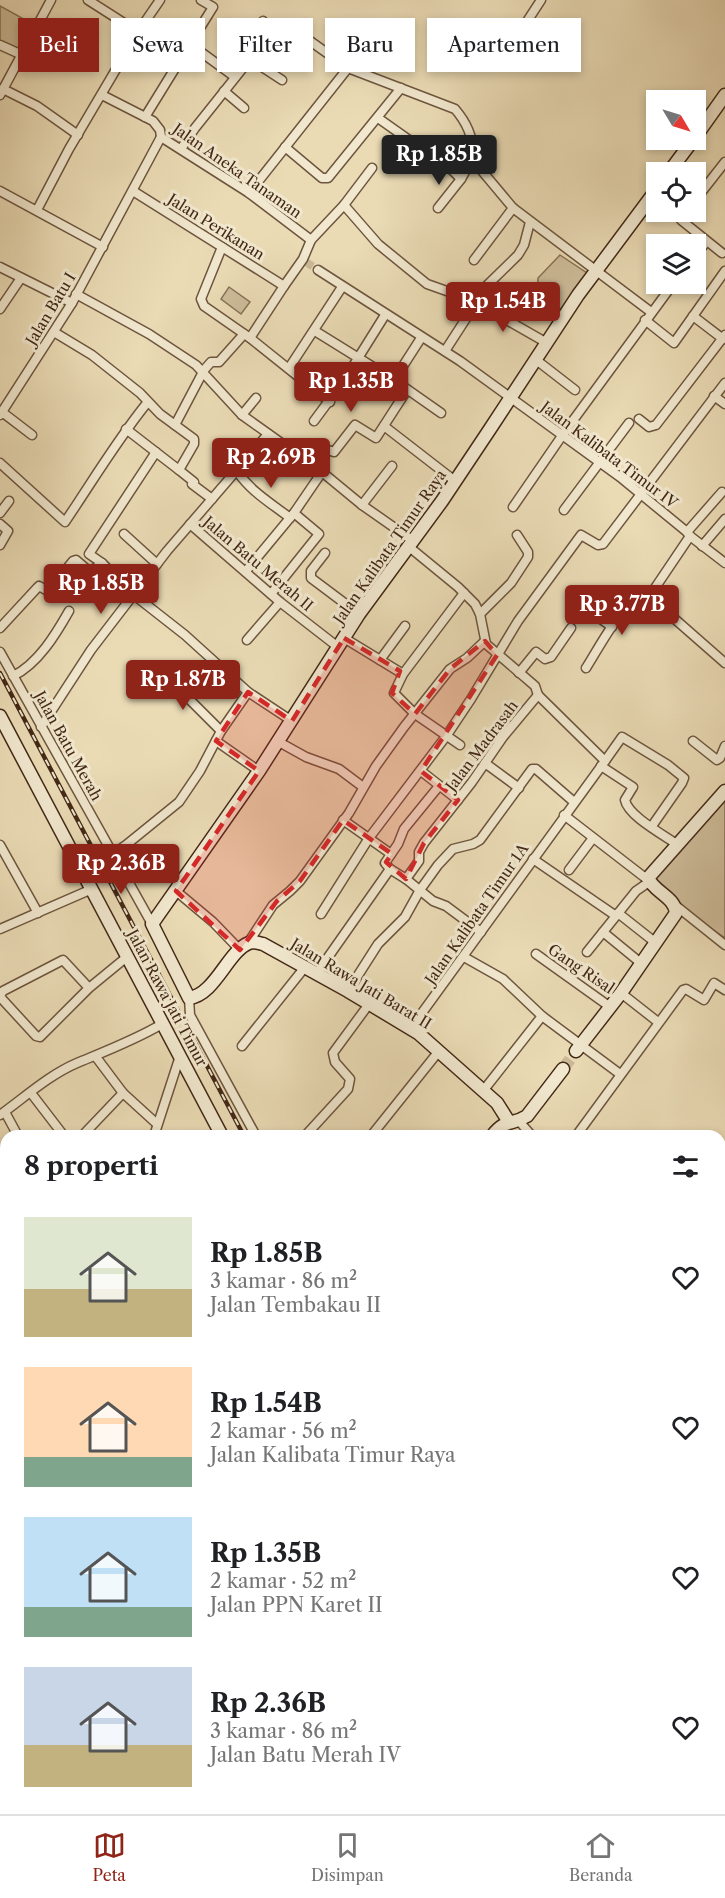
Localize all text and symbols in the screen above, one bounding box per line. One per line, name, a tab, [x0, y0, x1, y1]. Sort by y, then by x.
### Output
chip: Beli	[18, 18, 99, 72]
chip: Sewa	[111, 18, 205, 72]
chip: Filter	[217, 18, 313, 72]
chip: Baru	[325, 18, 415, 72]
chip: Apartemen	[427, 18, 581, 72]
north arrow	[646, 90, 706, 150]
map controls	[646, 90, 706, 294]
street label: Jalan Aneka Tanaman	[168, 118, 306, 223]
pin: Rp 1.85B	[377, 135, 501, 186]
text: Rp 1.85B	[396, 142, 482, 166]
button: locate	[646, 162, 706, 222]
street label: Jalan Perikanan	[163, 188, 269, 264]
button: layers	[646, 234, 706, 294]
street label: Jalan Batu I	[20, 269, 80, 350]
pin: Rp 1.54B	[441, 282, 565, 333]
text: Rp 1.54B	[460, 289, 546, 313]
pin: Rp 1.35B	[289, 362, 413, 413]
text: Rp 1.35B	[308, 369, 394, 393]
street label: Jalan Kalibata Timur IV	[536, 396, 682, 513]
pin: Rp 2.69B	[209, 438, 333, 489]
text: Rp 2.69B	[226, 445, 316, 469]
street label: Jalan Kalibata Timur Raya	[328, 466, 450, 629]
street label: Jalan Batu Merah II	[198, 511, 317, 615]
pin: Rp 1.85B	[39, 564, 163, 615]
text: Rp 1.85B	[58, 571, 144, 595]
pin: Rp 3.77B	[560, 585, 684, 636]
text: Rp 3.77B	[579, 592, 665, 616]
pin: Rp 1.87B	[121, 660, 245, 711]
text: Rp 1.87B	[140, 667, 226, 691]
street label: Jalan Batu Merah	[29, 686, 107, 804]
street label: Jalan Madrasah	[440, 696, 522, 796]
street label: Jalan Kalibata Timur 1A	[420, 839, 533, 990]
pin: Rp 2.36B	[59, 844, 183, 895]
text: Rp 2.36B	[76, 851, 166, 875]
street label: Jalan Rawa Jati Timur	[122, 924, 212, 1070]
street label: Jalan Rawa Jati Barat II	[286, 933, 435, 1033]
street label: Gang Risal	[545, 940, 618, 998]
text: 8 properti	[24, 1150, 158, 1182]
icon: filters	[669, 1150, 702, 1183]
text: Rp 1.85B	[210, 1237, 323, 1269]
icon: home	[72, 1241, 144, 1313]
icon: heart	[669, 1261, 702, 1294]
text: 3 kamar · 86 m²	[210, 1269, 357, 1293]
text: Jalan Tembakau II	[210, 1293, 381, 1317]
text: Rp 1.54B	[210, 1387, 322, 1419]
icon: home	[72, 1391, 144, 1463]
icon: heart	[669, 1411, 702, 1444]
text: 2 kamar · 56 m²	[210, 1419, 357, 1443]
text: Jalan Kalibata Timur Raya	[210, 1443, 456, 1467]
text: Rp 1.35B	[210, 1537, 321, 1569]
icon: home	[72, 1541, 144, 1613]
icon: heart	[669, 1561, 702, 1594]
text: 2 kamar · 52 m²	[210, 1569, 357, 1593]
text: Jalan PPN Karet II	[210, 1593, 383, 1617]
text: Rp 2.36B	[210, 1687, 326, 1719]
icon: home	[72, 1691, 144, 1763]
icon: heart	[669, 1711, 702, 1744]
text: 3 kamar · 86 m²	[210, 1719, 357, 1743]
text: Jalan Batu Merah IV	[210, 1743, 401, 1767]
tab: Peta	[93, 1829, 126, 1885]
tab: Disimpan	[311, 1829, 384, 1885]
tab: Beranda	[569, 1829, 632, 1885]

